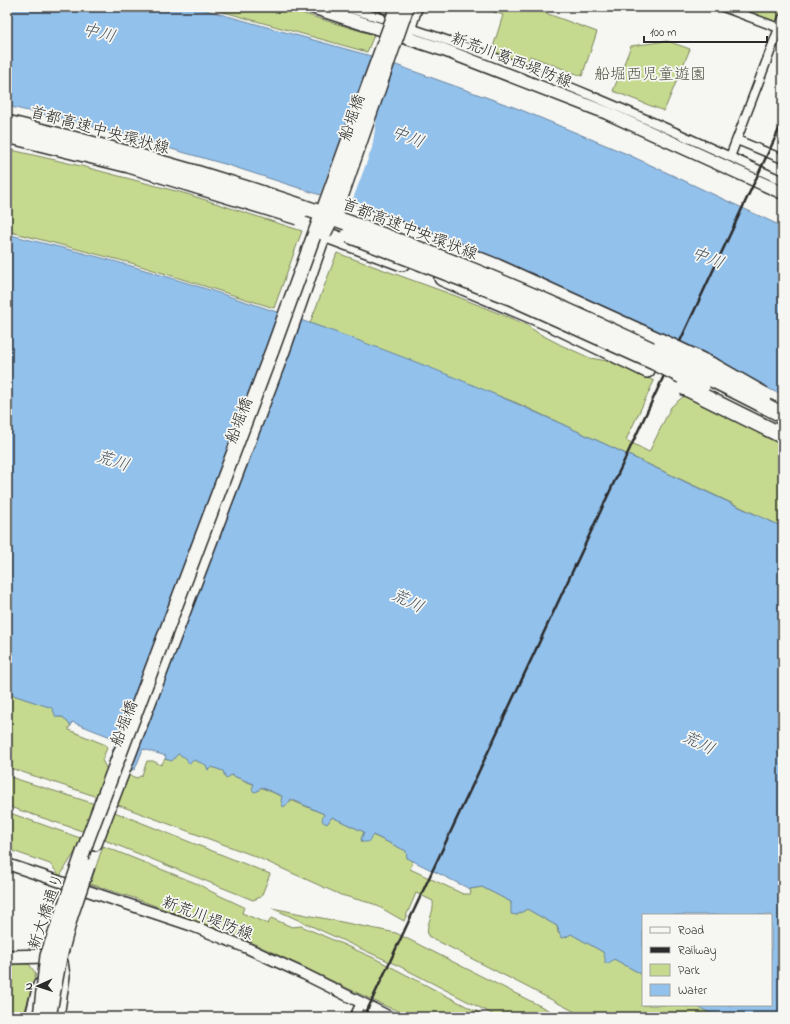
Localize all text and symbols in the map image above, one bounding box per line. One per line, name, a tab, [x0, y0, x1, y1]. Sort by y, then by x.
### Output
water label: 中川	[79, 17, 118, 50]
scale bar	[644, 18, 767, 44]
text: 100 m	[650, 24, 677, 42]
street label: 新荒川葛西堤防線	[447, 27, 575, 95]
park label: 船堀西児童遊園	[594, 63, 706, 87]
street label: 船堀橋	[334, 91, 372, 144]
street label: 首都高速中央環状線	[27, 101, 172, 161]
water label: 中川	[387, 119, 428, 155]
street label: 首都高速中央環状線	[338, 193, 481, 267]
water label: 中川	[687, 240, 728, 276]
street label: 船堀橋	[220, 394, 260, 447]
water label: 荒川	[93, 444, 133, 479]
water label: 荒川	[387, 583, 428, 620]
street label: 船堀橋	[105, 697, 145, 750]
water label: 荒川	[678, 725, 719, 762]
street label: 新大橋通り	[23, 870, 71, 953]
street label: 新荒川堤防線	[158, 890, 256, 947]
legend	[642, 914, 772, 1006]
text: Road	[678, 922, 704, 940]
text: Railway	[678, 942, 717, 961]
text: Park	[678, 962, 700, 980]
north arrow	[18, 966, 58, 1006]
text: N	[21, 982, 37, 991]
text: Water	[678, 982, 707, 1000]

